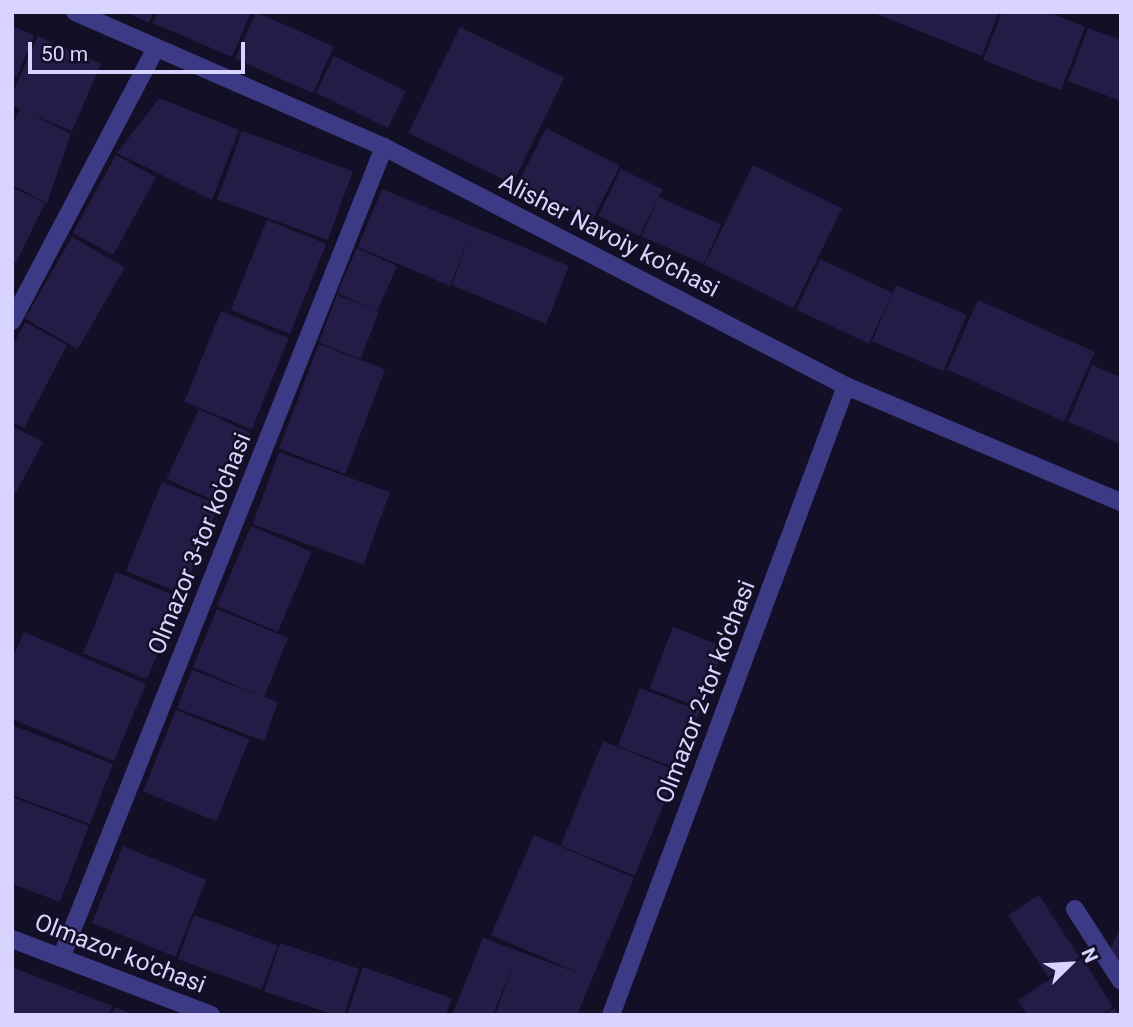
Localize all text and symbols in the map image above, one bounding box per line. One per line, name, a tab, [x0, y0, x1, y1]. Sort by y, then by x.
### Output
scale bar	[32, 28, 248, 72]
text: 50 m	[41, 42, 88, 66]
street label: Alisher Navoiy ko'chasi	[494, 168, 724, 304]
street label: Olmazor 3-tor ko'chasi	[142, 429, 258, 659]
street label: Olmazor 2-tor ko'chasi	[650, 577, 762, 807]
street label: Olmazor ko'chasi	[30, 908, 210, 1000]
north arrow	[1035, 929, 1105, 999]
text: N	[1076, 944, 1103, 966]

